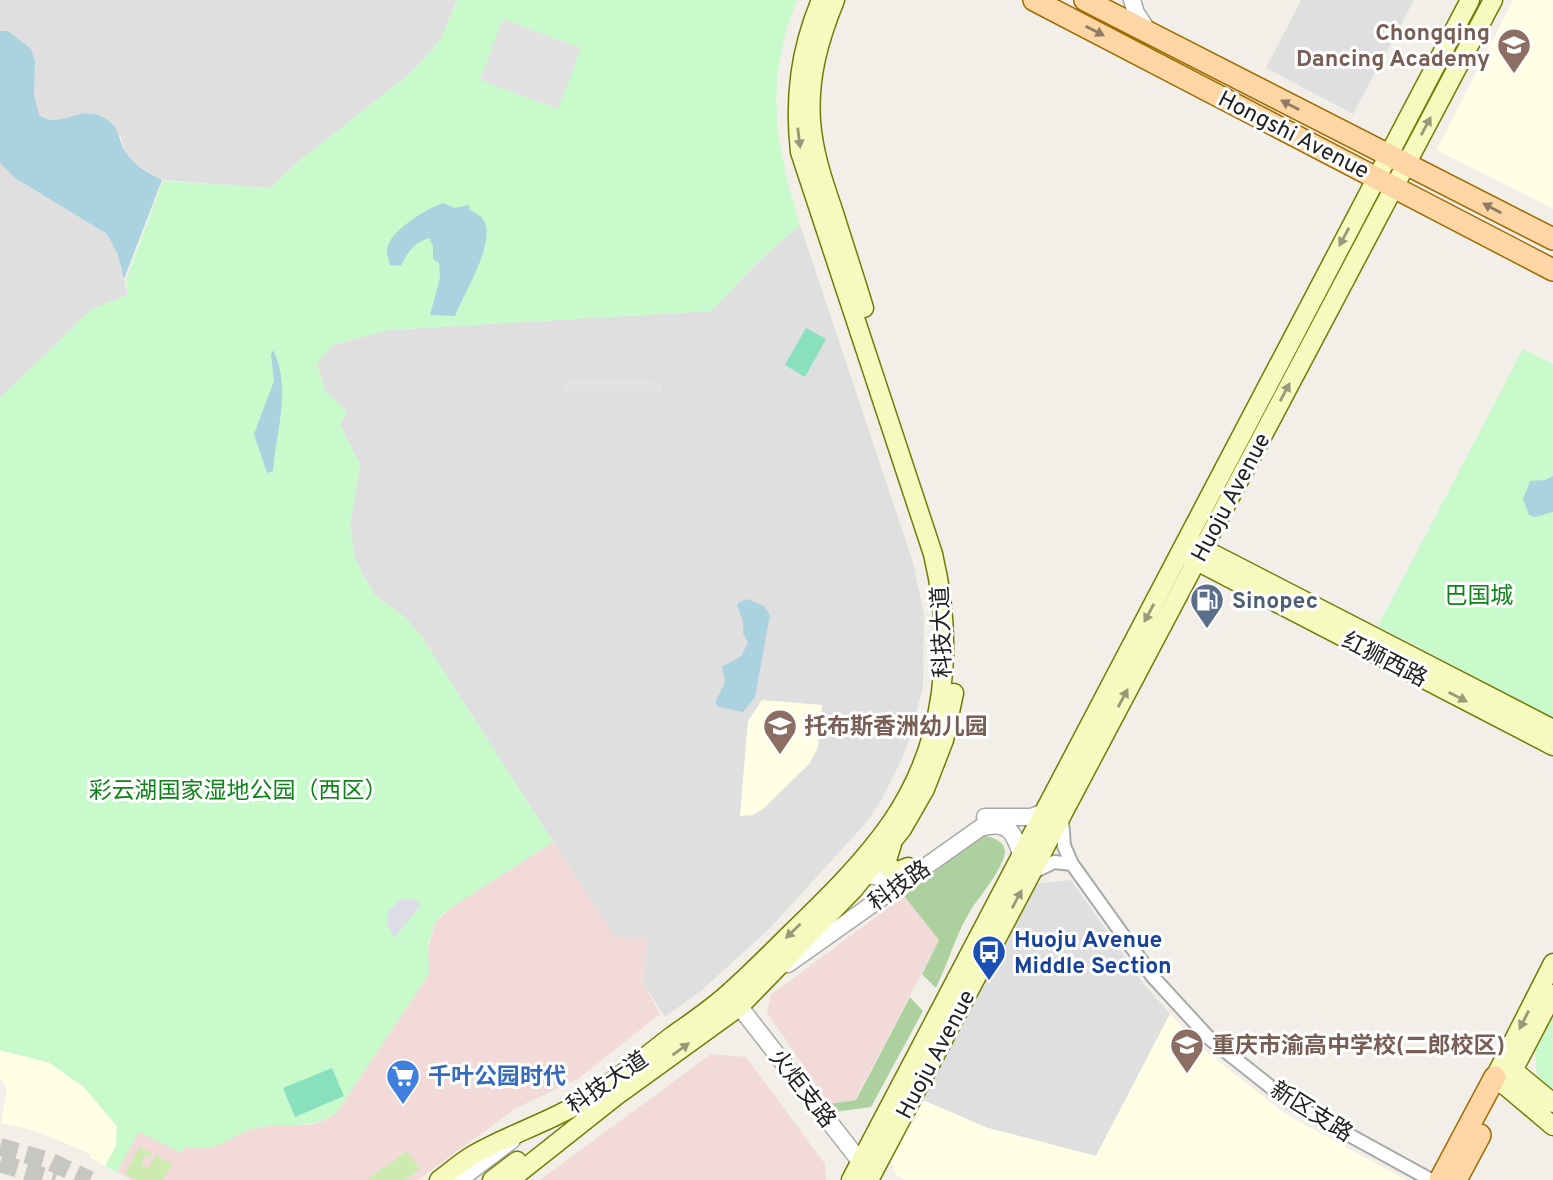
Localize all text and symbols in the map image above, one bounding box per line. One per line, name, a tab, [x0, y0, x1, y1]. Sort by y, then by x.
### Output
place label: Chongqing Dancing Academy	[1296, 20, 1490, 75]
one-way arrow	[1085, 26, 1105, 37]
school or university icon: Chongqing Dancing Academy	[1495, 26, 1533, 75]
street label: Hongshi Avenue	[1212, 86, 1373, 187]
one-way arrow	[1280, 99, 1300, 110]
one-way arrow	[1420, 116, 1431, 136]
one-way arrow	[793, 127, 804, 149]
one-way arrow	[1482, 202, 1502, 214]
one-way arrow	[1339, 227, 1350, 247]
one-way arrow	[1279, 382, 1291, 402]
street label: Huoju Avenue	[1186, 429, 1278, 568]
fuel station icon: Sinopec	[1188, 581, 1226, 630]
park label: 巴国城	[1445, 583, 1514, 612]
street label: 科技大道	[927, 585, 960, 678]
place label: Sinopec	[1232, 588, 1318, 617]
one-way arrow	[1143, 603, 1154, 623]
street label: 红狮西路	[1336, 627, 1431, 695]
one-way arrow	[1118, 688, 1129, 708]
one-way arrow	[1448, 691, 1468, 702]
school or university icon: 托布斯香洲幼儿园	[761, 707, 799, 756]
place label: 托布斯香洲幼儿园	[804, 714, 988, 743]
park label: 彩云湖国家湿地公园（西区）	[89, 778, 388, 807]
street label: 科技路	[864, 855, 937, 919]
one-way arrow	[1011, 889, 1022, 909]
one-way arrow	[785, 923, 802, 940]
place label: Huoju Avenue Middle Section	[1014, 927, 1172, 982]
bus stop icon: Huoju Avenue Middle Section	[970, 933, 1008, 982]
street label: Huoju Avenue	[891, 986, 983, 1125]
one-way arrow	[1518, 1010, 1529, 1030]
school or university icon: 重庆市渝高中学校(二郎校区)	[1168, 1026, 1206, 1075]
place label: 重庆市渝高中学校(二郎校区)	[1212, 1032, 1505, 1062]
one-way arrow	[672, 1042, 690, 1056]
street label: 火炬支路	[761, 1044, 841, 1135]
street label: 科技大道	[562, 1046, 655, 1122]
supermarket icon: 千叶公园时代	[384, 1057, 422, 1106]
place label: 千叶公园时代	[428, 1064, 566, 1093]
street label: 新区支路	[1264, 1076, 1357, 1150]

